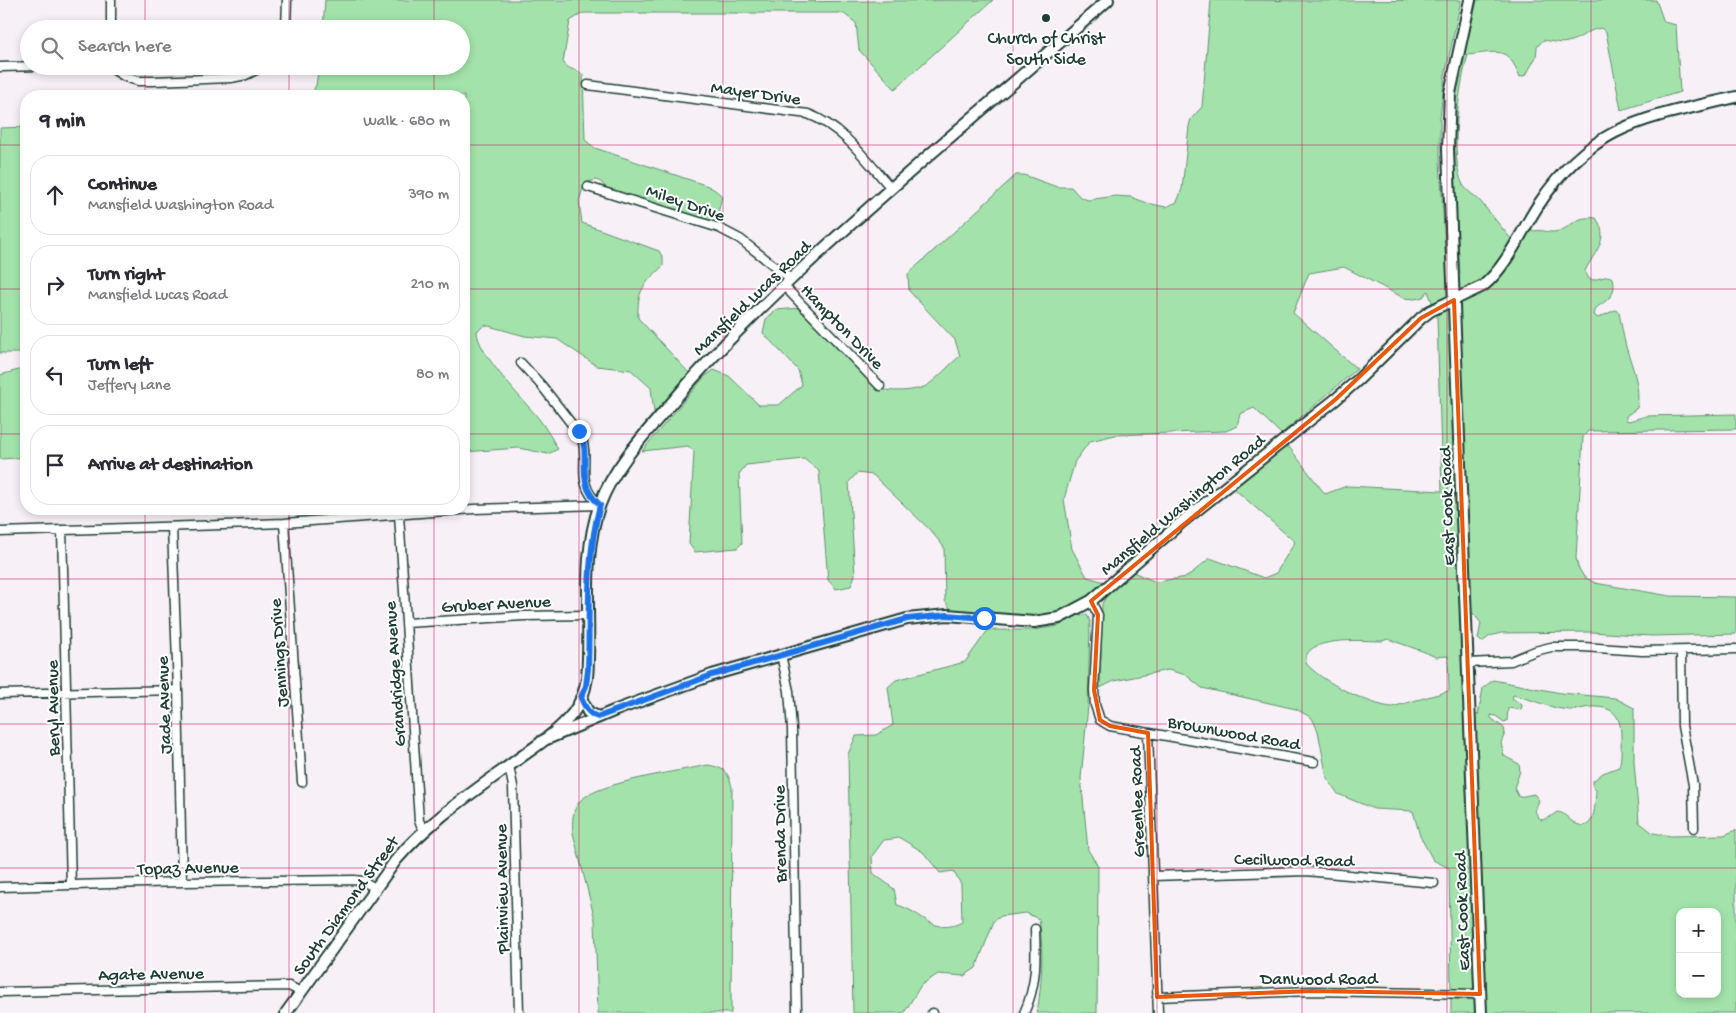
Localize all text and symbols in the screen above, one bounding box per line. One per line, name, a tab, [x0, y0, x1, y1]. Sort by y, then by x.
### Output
marker: Church of Christ South Side	[1040, 12, 1052, 24]
search box	[20, 20, 470, 75]
place label: Church of Christ South Side	[987, 29, 1106, 71]
icon: search	[38, 34, 66, 62]
text: Search here	[78, 36, 172, 59]
street label: Mayer Drive	[709, 78, 803, 111]
text: 9 min	[40, 110, 85, 135]
text: Walk · 680 m	[363, 113, 450, 132]
text: Continue	[88, 174, 157, 197]
icon: ahead	[41, 181, 69, 209]
street label: Miley Drive	[643, 181, 728, 228]
text: 390 m	[408, 186, 449, 205]
text: Mansfield Washington Road	[88, 197, 273, 216]
street label: Mansfield Lucas Road	[689, 236, 817, 361]
text: Turn right	[88, 264, 164, 287]
icon: right	[41, 271, 69, 299]
text: 210 m	[410, 276, 449, 295]
street label: Hampton Drive	[795, 281, 888, 375]
text: Mansfield Lucas Road	[88, 287, 227, 306]
text: Turn left	[88, 354, 152, 377]
icon: left	[41, 361, 69, 389]
text: 80 m	[416, 366, 449, 385]
text: Jeffery Lane	[88, 377, 171, 396]
route end	[568, 420, 591, 443]
street label: Mansfield Washington Road	[1097, 430, 1271, 581]
street label: East Cook Road	[1436, 444, 1461, 566]
icon: arrive	[41, 451, 69, 479]
text: Arrive at destination	[88, 454, 252, 477]
street label: Gruber Avenue	[441, 592, 552, 619]
street label: Jennings Drive	[266, 597, 295, 708]
street label: Grandridge Avenue	[381, 600, 412, 747]
route start	[973, 607, 996, 630]
street label: Jade Avenue	[153, 655, 178, 754]
street label: Beryl Avenue	[43, 659, 66, 757]
street label: Brownwood Road	[1165, 712, 1303, 757]
street label: Greenlee Road	[1126, 745, 1151, 858]
street label: Brenda Drive	[770, 784, 793, 884]
street label: Plainview Avenue	[492, 823, 515, 955]
street label: South Diamond Street	[290, 832, 405, 980]
street label: East Cook Road	[1451, 849, 1476, 971]
street label: Cecilwood Road	[1234, 850, 1355, 873]
street label: Topaz Avenue	[136, 858, 240, 881]
map controls	[1676, 908, 1721, 998]
button: +	[1676, 908, 1721, 953]
button: −	[1676, 953, 1721, 998]
street label: Agate Avenue	[98, 964, 205, 987]
street label: Danwood Road	[1259, 970, 1379, 991]

